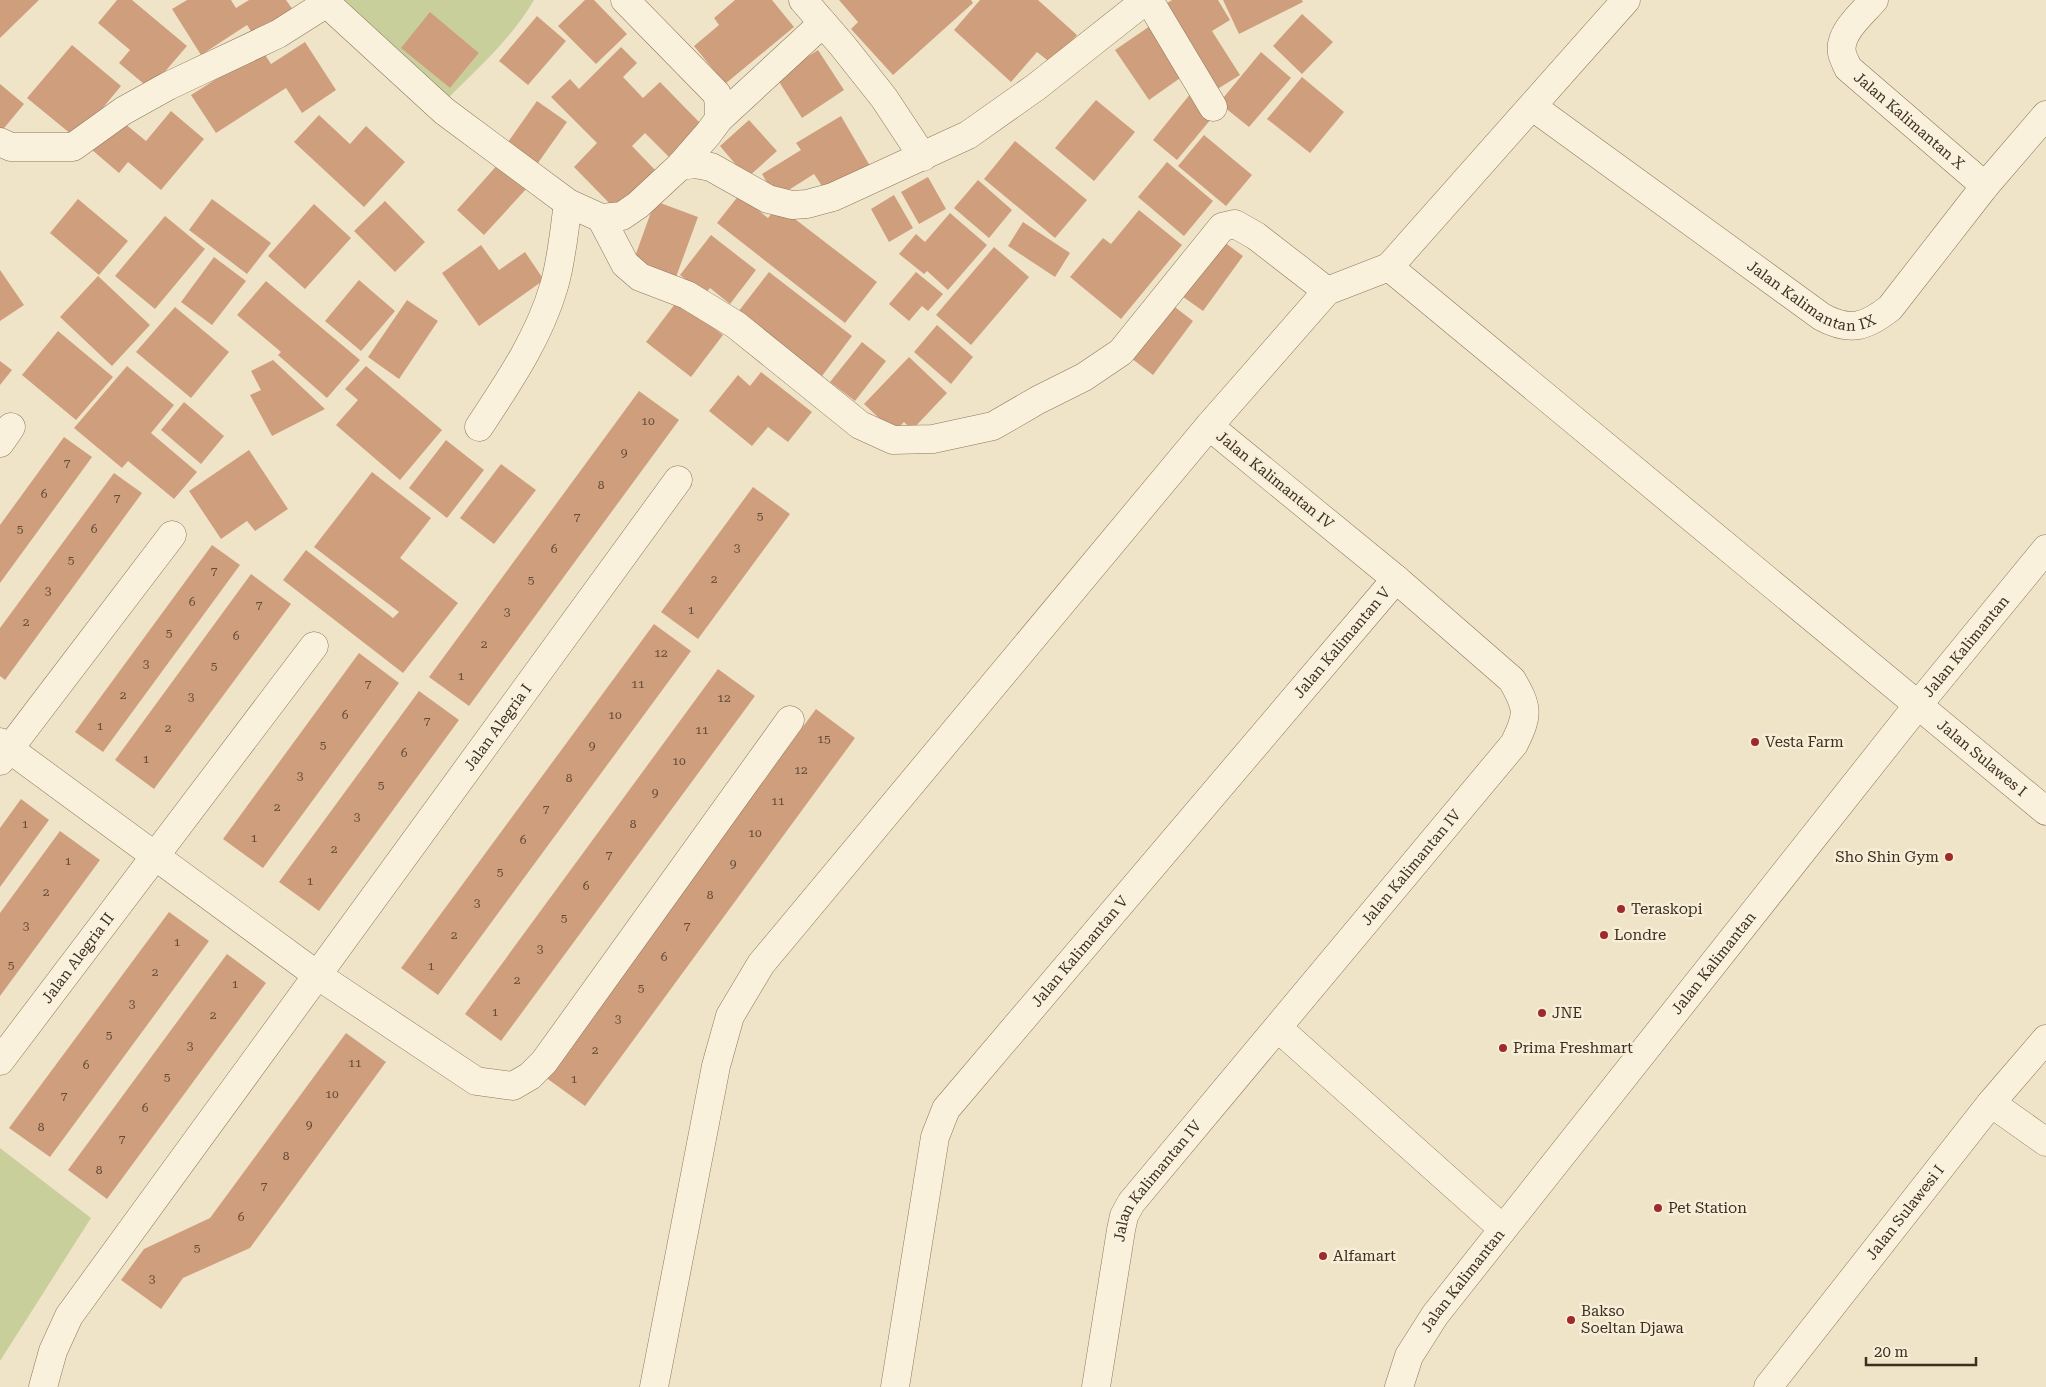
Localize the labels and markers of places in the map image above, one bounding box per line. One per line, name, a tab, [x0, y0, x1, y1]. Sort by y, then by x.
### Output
place label: Vesta Farm	[1765, 733, 1844, 751]
marker: Vesta Farm	[1749, 736, 1761, 748]
place label: Sho Shin Gym	[1835, 848, 1939, 866]
marker: Sho Shin Gym	[1943, 851, 1955, 863]
place label: Teraskopi	[1631, 900, 1703, 918]
marker: Teraskopi	[1615, 903, 1627, 915]
place label: Londre	[1614, 926, 1666, 944]
marker: Londre	[1598, 929, 1610, 941]
place label: JNE	[1552, 1004, 1582, 1022]
marker: JNE	[1536, 1007, 1548, 1019]
place label: Prima Freshmart	[1513, 1039, 1633, 1057]
marker: Prima Freshmart	[1497, 1042, 1509, 1054]
place label: Pet Station	[1668, 1199, 1747, 1217]
marker: Pet Station	[1652, 1202, 1664, 1214]
place label: Alfamart	[1333, 1247, 1396, 1265]
marker: Alfamart	[1317, 1250, 1329, 1262]
place label: Bakso Soeltan Djawa	[1581, 1302, 1684, 1337]
marker: Bakso Soeltan Djawa	[1565, 1314, 1577, 1326]

